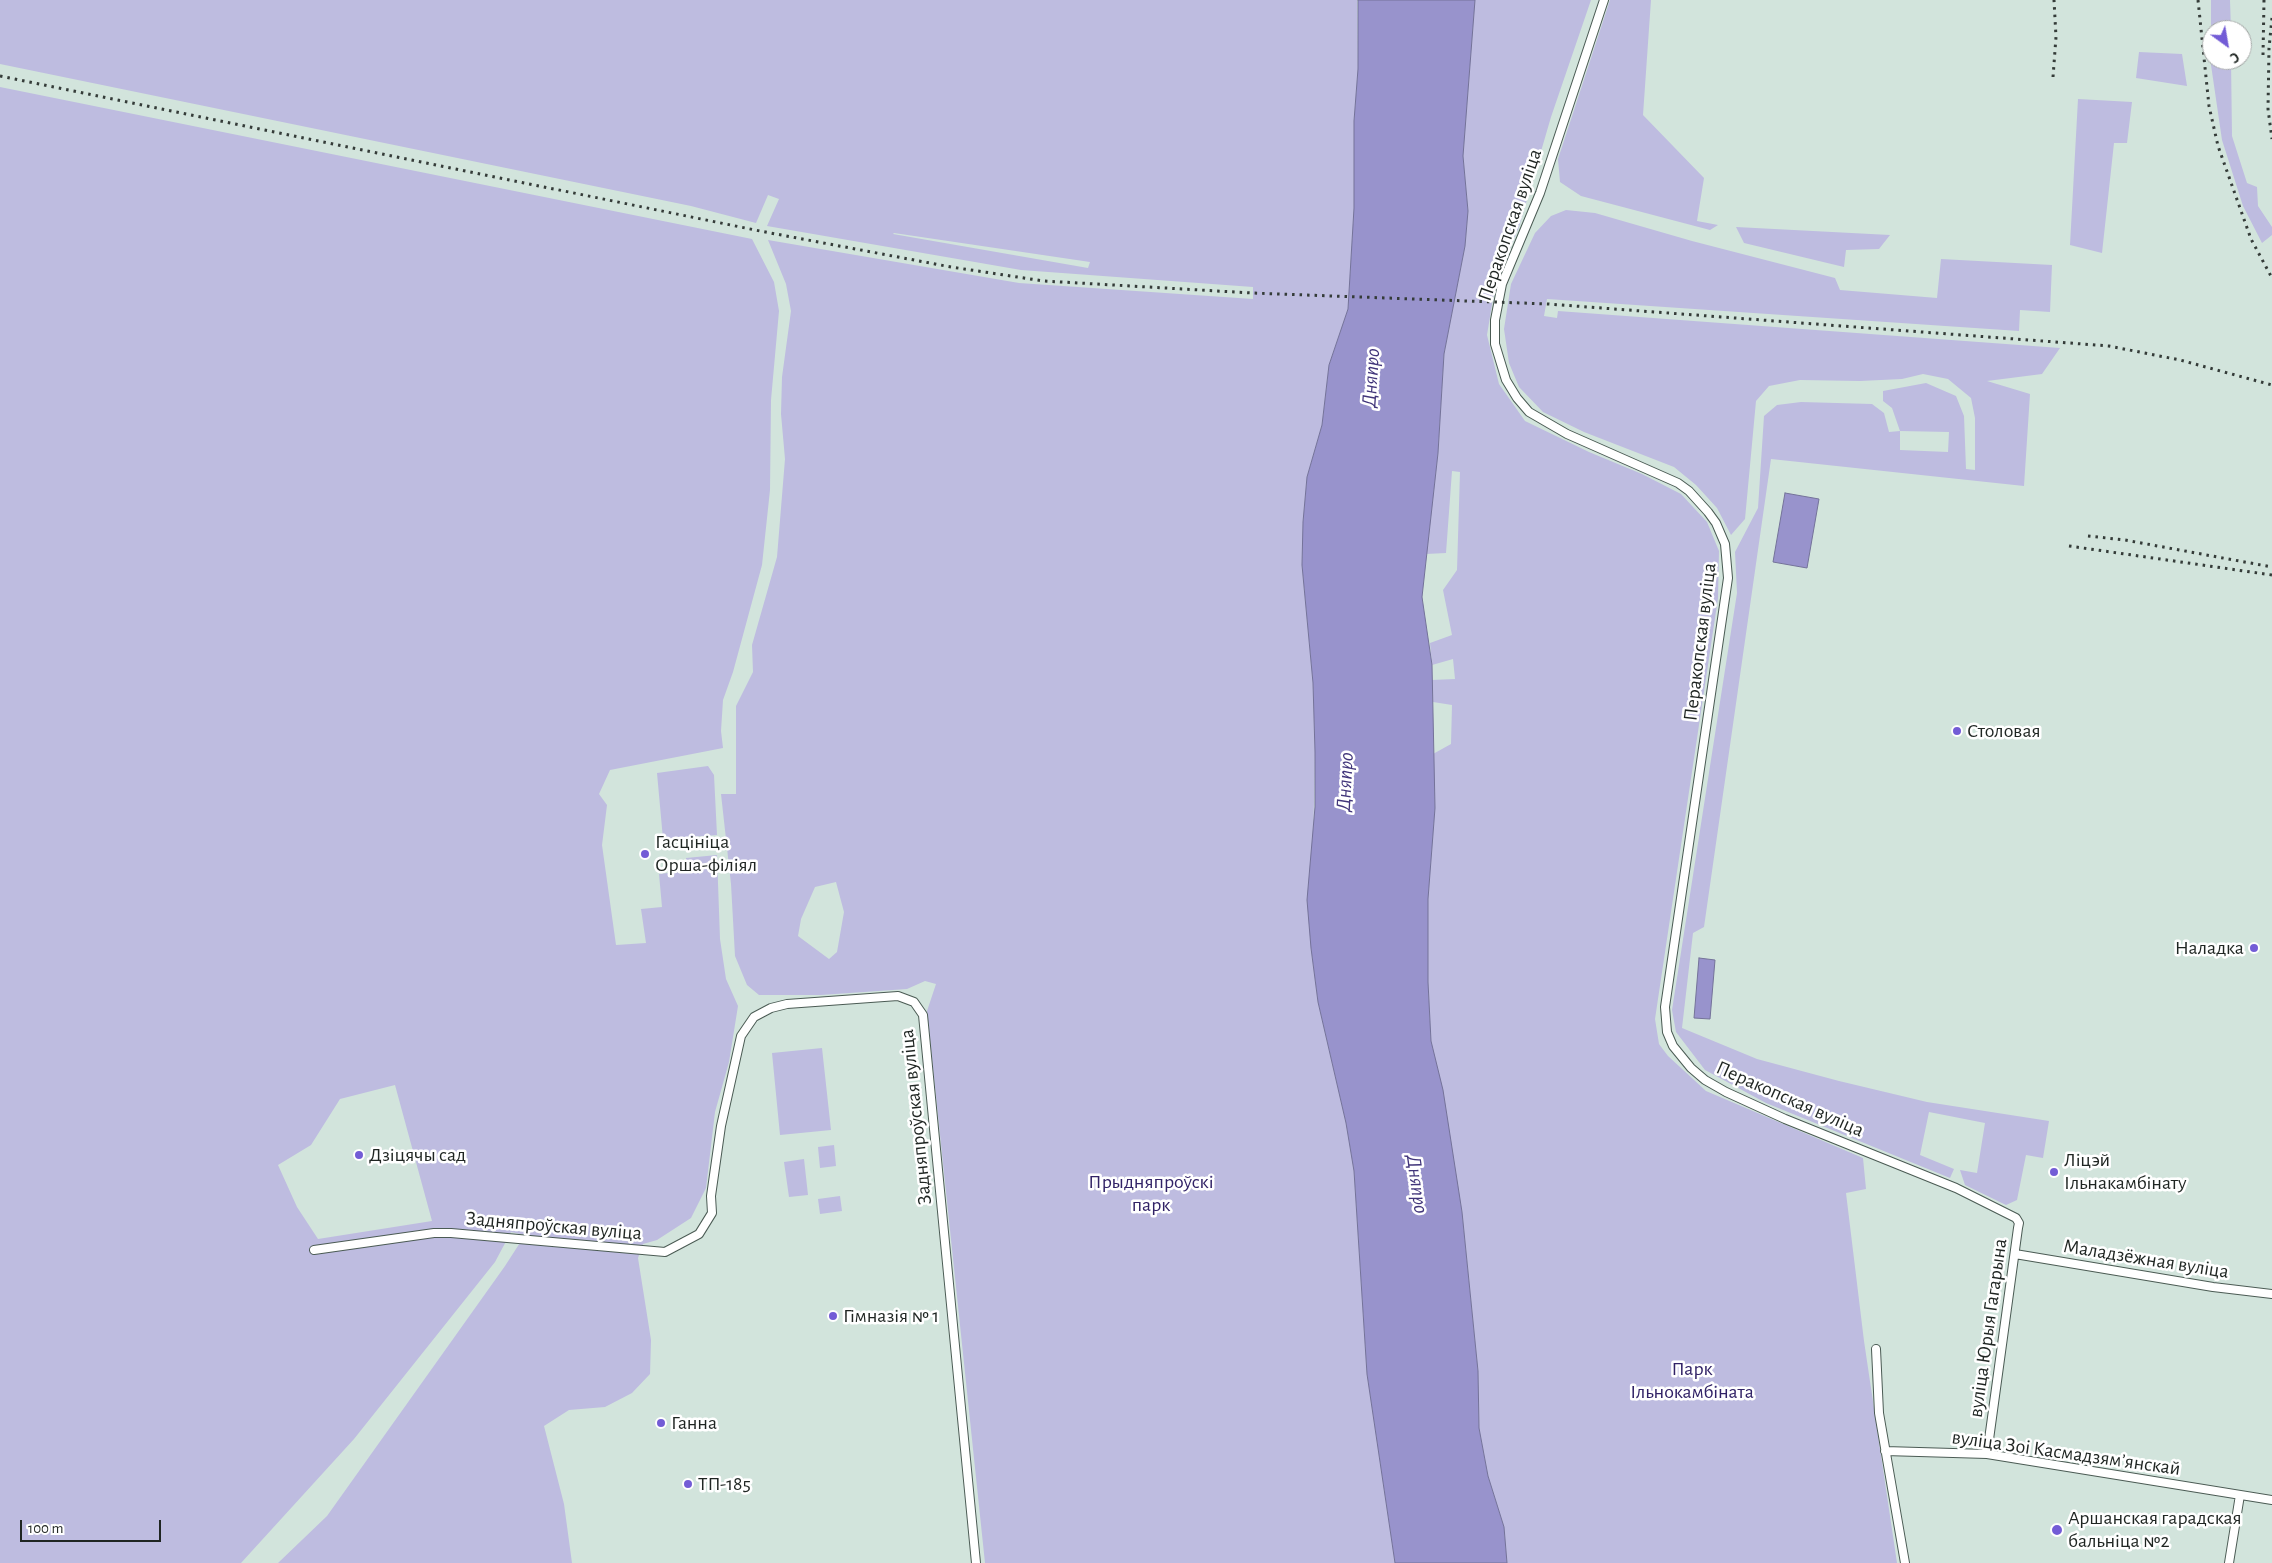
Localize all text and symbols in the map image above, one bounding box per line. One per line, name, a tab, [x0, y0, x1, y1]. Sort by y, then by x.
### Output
north arrow	[2202, 20, 2252, 70]
text: С	[2227, 49, 2241, 65]
street label: Перакопская вуліца	[1473, 146, 1547, 304]
water label: Дняпро	[1356, 348, 1386, 408]
street label: Перакопская вуліца	[1678, 562, 1722, 722]
place label: Столовая	[1967, 719, 2041, 743]
marker: Столовая	[1951, 725, 1963, 737]
water label: Дняпро	[1331, 752, 1359, 812]
place label: Гасцініца Орша-філіял	[655, 830, 757, 877]
marker: Гасцініца Орша-філіял	[639, 848, 651, 860]
place label: Наладка	[2175, 936, 2244, 960]
marker: Наладка	[2248, 942, 2260, 954]
street label: Задняпроўская вуліца	[895, 1028, 937, 1206]
street label: Перакопская вуліца	[1712, 1056, 1868, 1142]
place label: Дзіцячы сад	[369, 1143, 466, 1167]
place label: Ліцэй Ільнакамбінату	[2064, 1148, 2187, 1195]
marker: Дзіцячы сад	[353, 1149, 365, 1161]
water label: Дняпро	[1400, 1153, 1434, 1215]
marker: Ліцэй Ільнакамбінату	[2048, 1166, 2060, 1178]
park label: Прыдняпроўскі парк	[1088, 1170, 1214, 1217]
street label: Задняпроўская вуліца	[465, 1206, 643, 1246]
street label: Маладзёжная вуліца	[2061, 1234, 2231, 1284]
street label: вуліца Юрыя Гагарына	[1964, 1237, 2012, 1419]
place label: Гімназія № 1	[843, 1304, 939, 1328]
marker: Гімназія № 1	[827, 1310, 839, 1322]
park label: Парк Ільнокамбіната	[1630, 1357, 1754, 1404]
place label: Ганна	[671, 1411, 717, 1435]
marker: Ганна	[655, 1417, 667, 1429]
street label: вуліца Зоі Касмадзямʼянскай	[1950, 1425, 2182, 1481]
place label: ТП-185	[698, 1472, 751, 1496]
marker: ТП-185	[682, 1478, 694, 1490]
place label: Аршанская гарадская бальніца №2	[2068, 1506, 2242, 1553]
scale bar	[22, 1510, 164, 1542]
text: 100 m	[28, 1521, 63, 1536]
marker: Аршанская гарадская бальніца №2	[2050, 1523, 2064, 1537]

